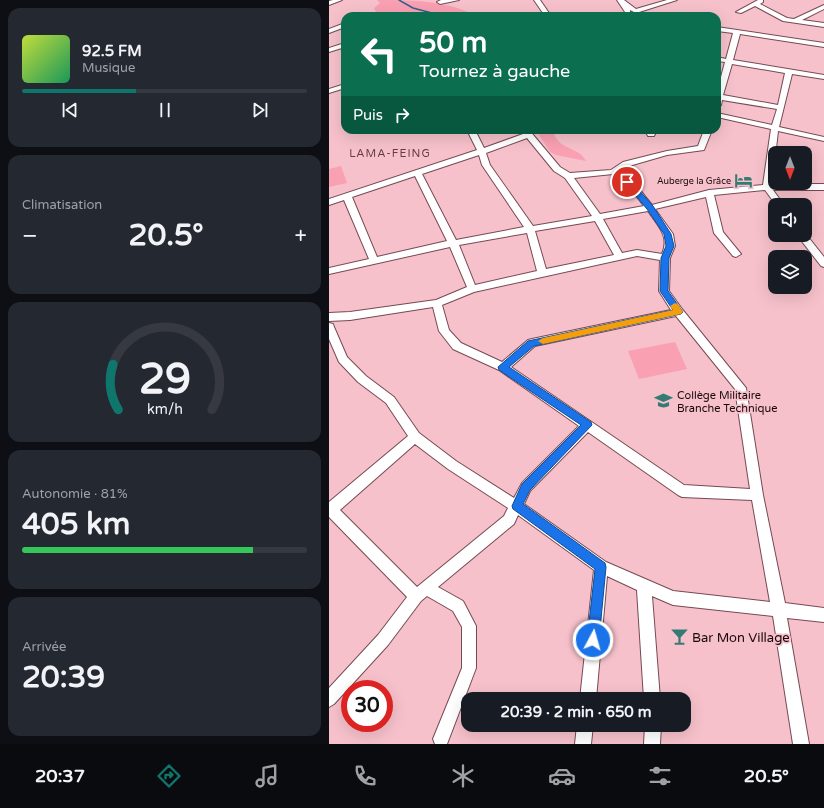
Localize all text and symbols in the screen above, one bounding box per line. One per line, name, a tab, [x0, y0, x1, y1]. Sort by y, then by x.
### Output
text: 50 m	[419, 26, 487, 60]
icon: left	[353, 28, 405, 80]
text: 92.5 FM	[82, 42, 142, 60]
text: Musique	[82, 60, 135, 76]
text: Tournez à gauche	[419, 60, 570, 82]
icon: previous	[59, 99, 81, 121]
icon: pause	[154, 99, 176, 121]
icon: next	[249, 99, 271, 121]
icon: right	[391, 104, 413, 126]
text: Puis	[353, 106, 383, 124]
north arrow	[768, 146, 812, 190]
map controls	[768, 146, 812, 294]
district label: LAMA-FEING	[349, 147, 431, 160]
pin	[610, 165, 644, 199]
icon: arrive	[616, 171, 638, 193]
hotel icon: Auberge la Grâce	[734, 171, 754, 191]
place label: Auberge la Grâce	[657, 176, 731, 187]
text: Climatisation	[22, 197, 102, 213]
button: sound	[768, 198, 812, 242]
text: 20.5°	[129, 217, 204, 254]
text: −	[22, 223, 38, 249]
text: +	[295, 223, 307, 249]
button: layers	[768, 250, 812, 294]
text: 29	[138, 355, 191, 405]
place label: Collège Militaire Branche Technique	[677, 389, 777, 415]
school or university icon: Collège Militaire Branche Technique	[654, 391, 674, 411]
text: km/h	[147, 401, 182, 418]
text: Autonomie · 81%	[22, 486, 128, 502]
text: 405 km	[22, 506, 130, 543]
position arrow	[572, 619, 614, 661]
bar icon: Bar Mon Village	[669, 627, 689, 647]
place label: Bar Mon Village	[692, 630, 790, 646]
text: Arrivée	[22, 639, 66, 655]
text: 20:39	[22, 659, 105, 696]
speed limit sign: 30	[341, 680, 393, 732]
text: 20:39 · 2 min · 650 m	[501, 703, 651, 721]
icon: directions	[155, 762, 183, 790]
icon: music	[253, 762, 281, 790]
icon: phone	[351, 762, 379, 790]
icon: climate	[449, 762, 477, 790]
icon: car	[548, 762, 576, 790]
icon: filters	[646, 762, 674, 790]
text: 20:37	[35, 765, 85, 787]
text: 20.5°	[744, 765, 789, 787]

